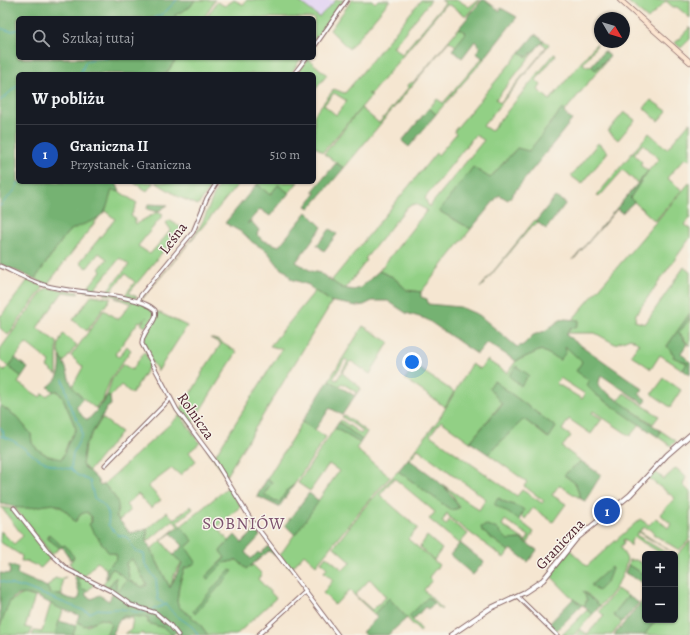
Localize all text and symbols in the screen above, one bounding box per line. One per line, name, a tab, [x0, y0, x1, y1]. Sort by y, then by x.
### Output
north arrow	[594, 12, 630, 48]
search box	[16, 16, 316, 60]
icon: search	[30, 27, 52, 49]
text: Szukaj tutaj	[62, 28, 135, 48]
text: W pobliżu	[32, 87, 104, 110]
text: Graniczna II	[70, 136, 148, 156]
text: 1	[43, 146, 47, 163]
text: 510 m	[270, 146, 300, 163]
text: Przystanek · Graniczna	[70, 156, 191, 173]
street label: Leśna	[154, 218, 192, 258]
your location	[402, 352, 422, 372]
street label: Rolnicza	[173, 389, 219, 443]
pin: 1	[594, 496, 620, 526]
district label: SOBNIÓW	[202, 512, 286, 535]
street label: Graniczna	[531, 514, 589, 574]
map controls	[642, 551, 678, 623]
button: +	[642, 551, 678, 587]
button: −	[642, 587, 678, 623]

